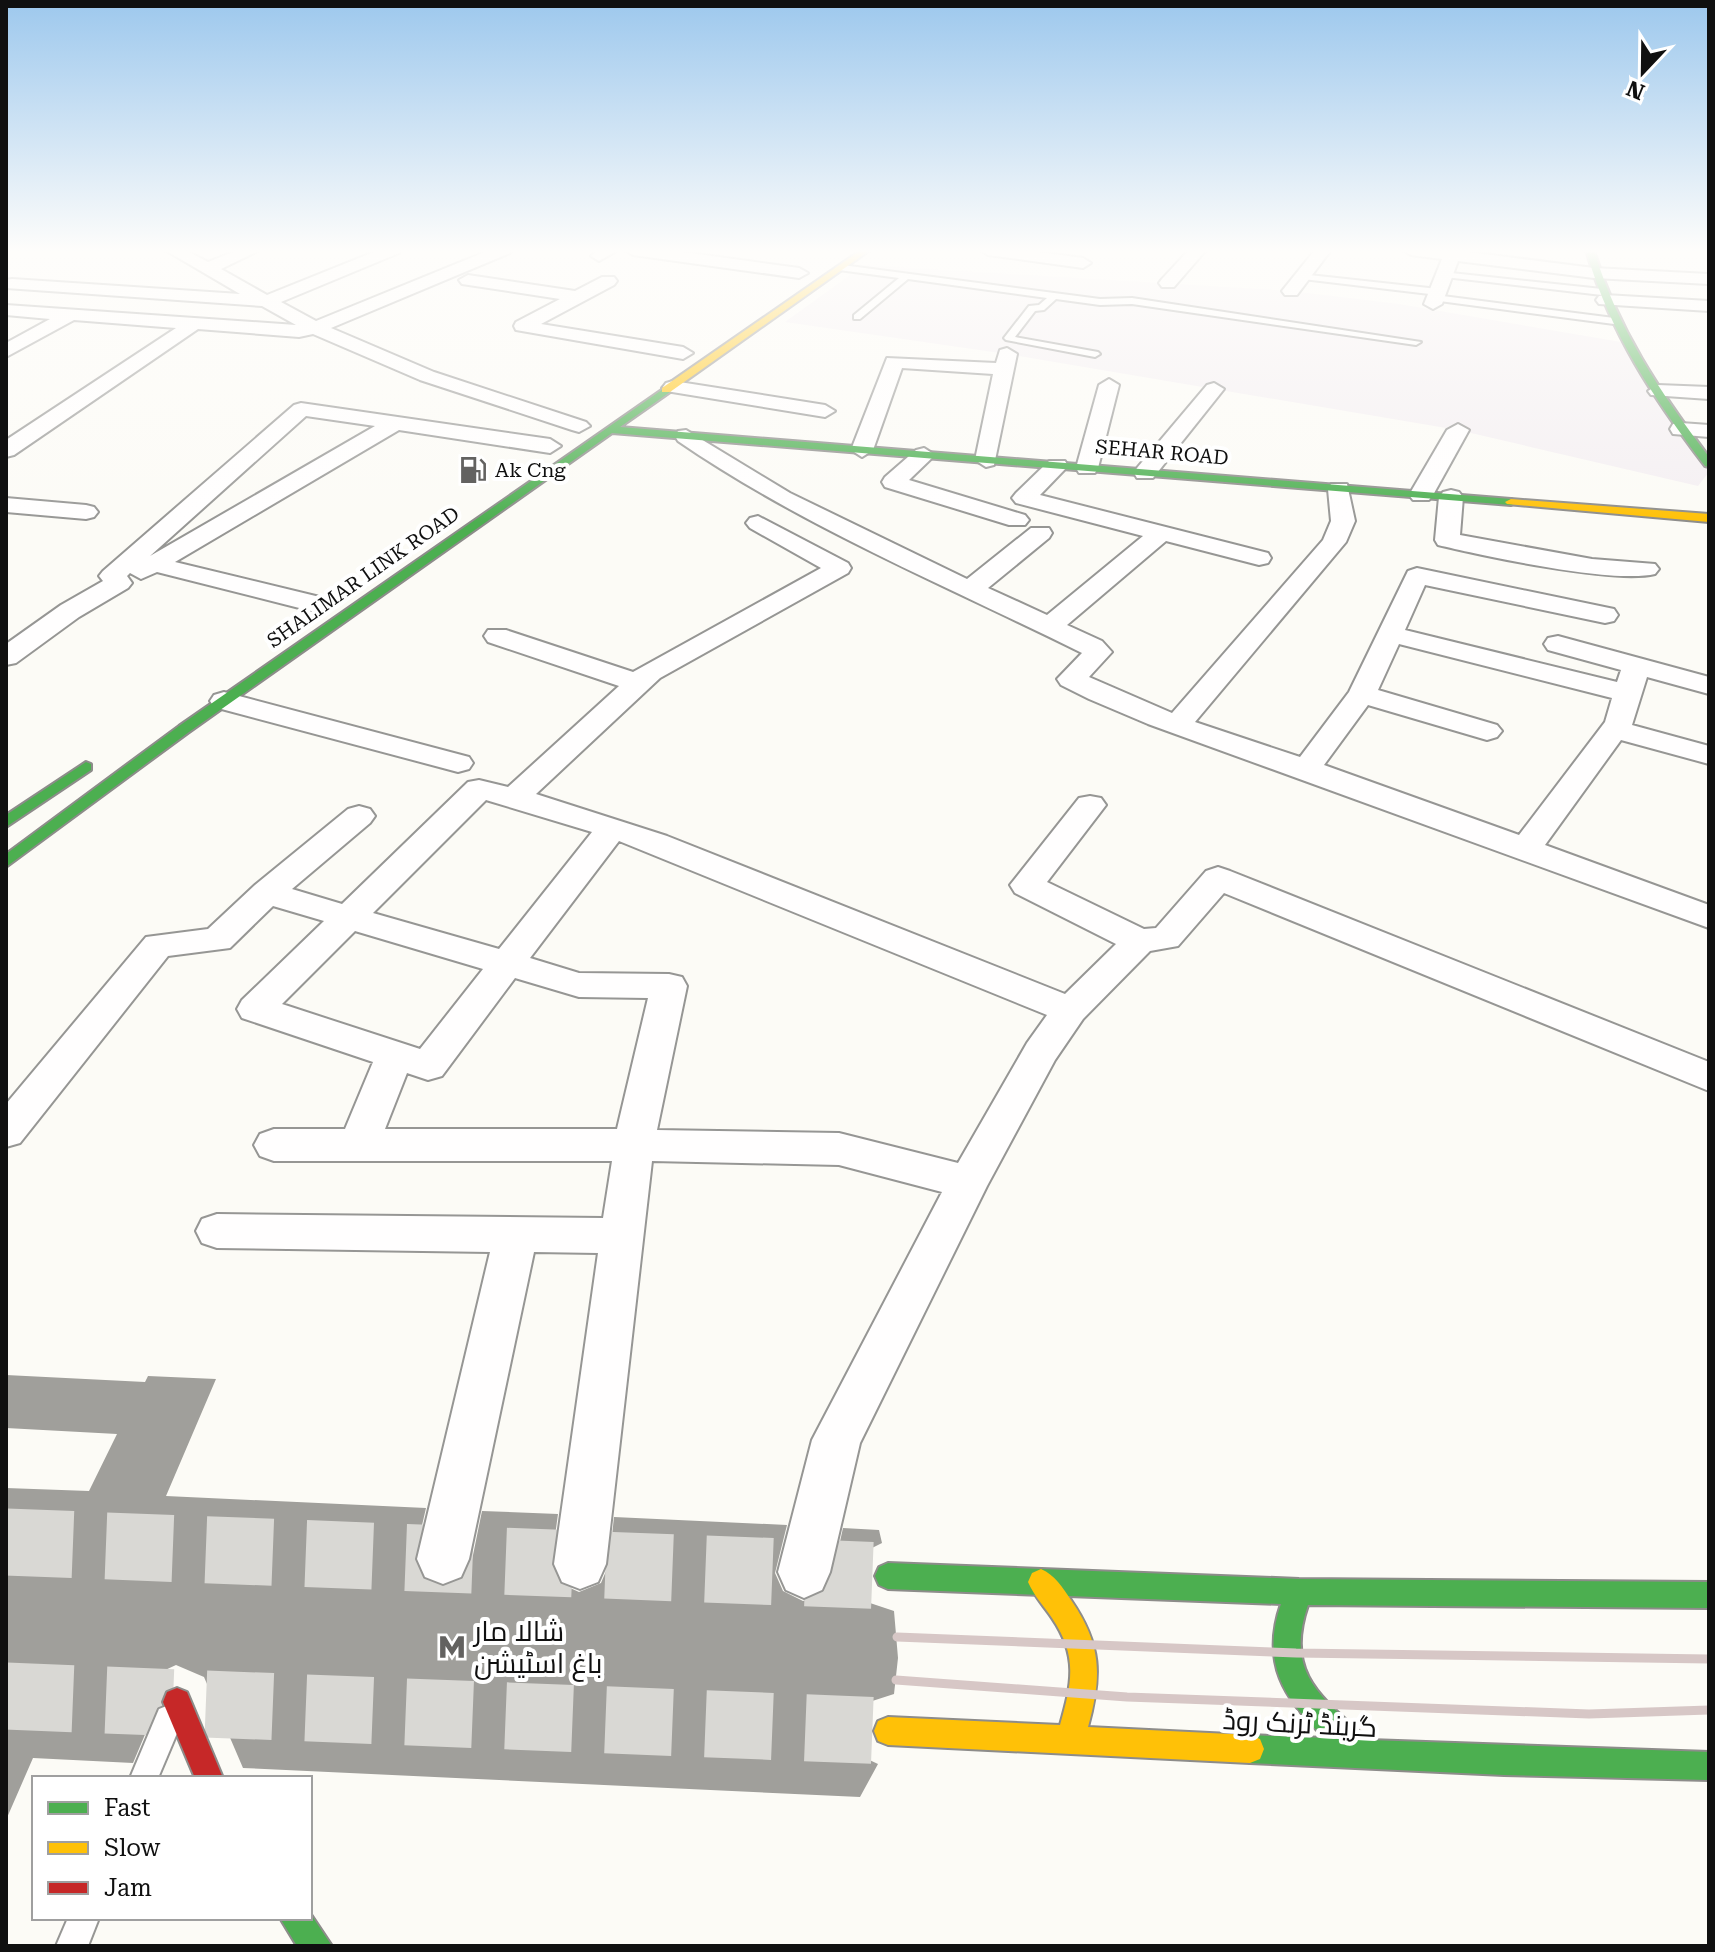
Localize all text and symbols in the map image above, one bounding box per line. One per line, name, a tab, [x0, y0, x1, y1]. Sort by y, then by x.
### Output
north arrow	[1603, 32, 1683, 112]
text: N	[1623, 75, 1648, 105]
street label: SEHAR ROAD	[1094, 434, 1230, 470]
fuel station icon: Ak Cng	[458, 455, 488, 485]
place label: Ak Cng	[495, 458, 566, 482]
street label: SHALIMAR LINK ROAD	[262, 501, 464, 653]
place label: شالا مار باغ اسٹیشن	[472, 1615, 603, 1682]
metro station icon: شالا مار باغ اسٹیشن	[437, 1632, 467, 1662]
street label: گرینڈ ٹرنک روڈ	[1222, 1703, 1378, 1744]
legend	[32, 1776, 312, 1920]
text: Fast	[104, 1794, 151, 1822]
text: Slow	[104, 1834, 161, 1862]
text: Jam	[104, 1874, 152, 1902]

